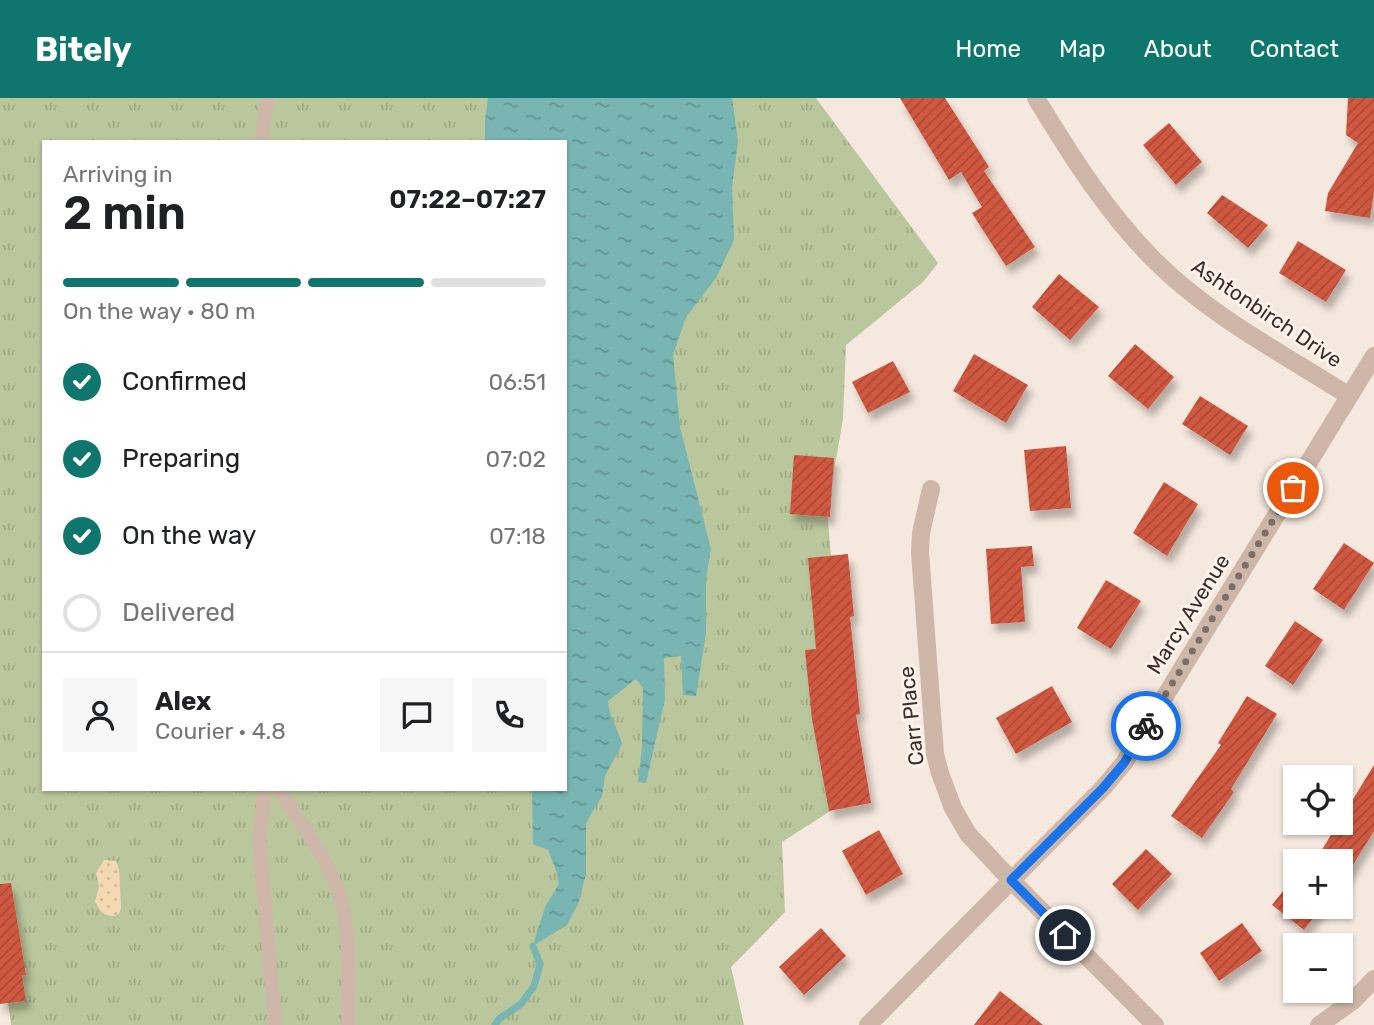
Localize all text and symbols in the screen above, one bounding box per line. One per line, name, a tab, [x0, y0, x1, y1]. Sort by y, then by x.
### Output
text: Bitely	[35, 30, 132, 69]
text: Home	[955, 35, 1021, 63]
text: Map	[1059, 35, 1106, 63]
text: About	[1144, 35, 1212, 63]
text: Contact	[1250, 35, 1339, 63]
text: Arriving in	[63, 160, 173, 188]
text: 07:22–07:27	[389, 184, 546, 215]
text: 2 min	[63, 186, 186, 241]
street label: Ashtonbirch Drive	[1187, 253, 1347, 373]
text: On the way · 80 m	[63, 297, 255, 325]
icon: check	[63, 363, 101, 401]
text: Confirmed	[122, 366, 247, 397]
text: 06:51	[488, 368, 546, 396]
icon: check	[63, 440, 101, 478]
text: Preparing	[122, 443, 240, 474]
text: 07:02	[486, 445, 546, 473]
pin	[1263, 458, 1323, 518]
icon: bag	[1274, 469, 1312, 507]
icon: check	[63, 517, 101, 555]
text: On the way	[122, 520, 256, 551]
text: 07:18	[489, 522, 546, 550]
street label: Marcy Avenue	[1141, 549, 1235, 679]
text: Delivered	[122, 597, 235, 628]
street label: Carr Place	[893, 665, 929, 767]
button: person	[63, 678, 137, 752]
button: chat	[380, 678, 454, 752]
button: phone	[472, 678, 546, 752]
text: Alex	[155, 686, 211, 717]
courier	[1111, 691, 1181, 761]
icon: bike	[1127, 707, 1165, 745]
text: Courier · 4.8	[155, 717, 286, 745]
map controls	[1283, 765, 1353, 1003]
button: locate	[1283, 765, 1353, 835]
button: +	[1283, 849, 1353, 919]
pin	[1035, 905, 1095, 965]
icon: home	[1046, 916, 1084, 954]
button: −	[1283, 933, 1353, 1003]

